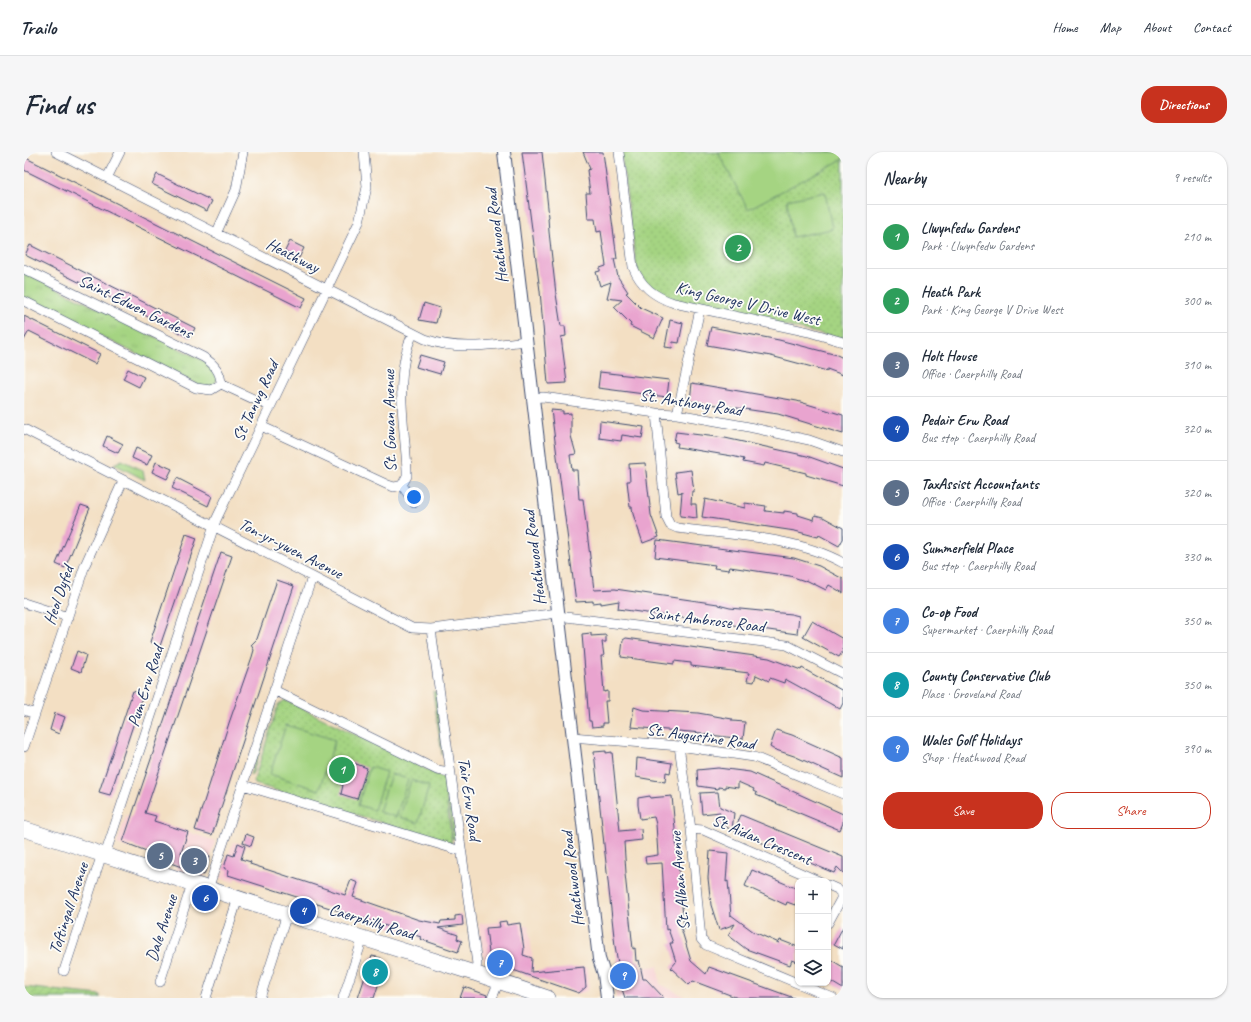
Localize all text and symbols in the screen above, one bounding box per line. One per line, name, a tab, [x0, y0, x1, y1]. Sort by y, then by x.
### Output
text: Trailo	[20, 16, 56, 40]
text: Home	[1052, 19, 1078, 36]
text: Map	[1100, 19, 1121, 36]
text: About	[1143, 19, 1171, 36]
text: Contact	[1193, 19, 1231, 36]
button: Directions	[1141, 86, 1227, 123]
text: Find us	[24, 87, 94, 122]
text: Nearby	[883, 168, 926, 189]
text: 9 results	[1173, 170, 1211, 186]
street label: Heathwood Road	[480, 184, 513, 285]
text: Llwynfedw Gardens	[921, 219, 1019, 238]
text: 1	[893, 229, 899, 245]
text: 210 m	[1183, 229, 1211, 245]
street label: Heathway	[263, 233, 324, 278]
pin: 2	[725, 233, 751, 263]
text: Park · Llwynfedw Gardens	[921, 238, 1034, 254]
street label: Saint Edwen Gardens	[75, 270, 198, 344]
street label: King George V Drive West	[674, 277, 824, 331]
text: Heath Park	[921, 283, 980, 302]
text: 2	[893, 293, 899, 309]
text: 300 m	[1183, 293, 1211, 309]
text: Park · King George V Drive West	[921, 302, 1063, 318]
text: Holt House	[921, 347, 976, 366]
street label: St Tanwg Road	[228, 354, 285, 445]
text: 3	[893, 357, 899, 373]
text: 310 m	[1183, 357, 1211, 373]
text: Office · Caerphilly Road	[921, 366, 1021, 382]
street label: St. Gowan Avenue	[378, 368, 401, 472]
street label: St. Anthony Road	[638, 384, 746, 421]
text: Pedair Erw Road	[921, 411, 1007, 430]
text: 4	[893, 421, 899, 437]
text: 320 m	[1183, 421, 1211, 437]
text: Bus stop · Caerphilly Road	[921, 430, 1035, 446]
text: TaxAssist Accountants	[921, 475, 1038, 494]
text: 5	[893, 485, 899, 501]
text: 320 m	[1183, 485, 1211, 501]
your location	[404, 487, 424, 507]
text: Office · Caerphilly Road	[921, 494, 1021, 510]
street label: Heathwood Road	[518, 506, 551, 607]
street label: Ton-yr-ywen Avenue	[235, 513, 348, 584]
text: Summerfield Place	[921, 539, 1013, 558]
text: 6	[893, 549, 899, 565]
text: 330 m	[1183, 549, 1211, 565]
text: Bus stop · Caerphilly Road	[921, 558, 1035, 574]
street label: Heol Dyfed	[39, 561, 79, 627]
street label: Saint Ambrose Road	[646, 602, 768, 637]
text: Co-op Food	[921, 603, 977, 622]
text: 7	[893, 613, 899, 629]
text: 350 m	[1183, 613, 1211, 629]
text: Supermarket · Caerphilly Road	[921, 622, 1053, 638]
street label: Pum Erw Road	[123, 641, 169, 729]
text: County Conservative Club	[921, 667, 1050, 686]
text: 8	[893, 677, 899, 693]
text: 350 m	[1183, 677, 1211, 693]
text: Place · Groveland Road	[921, 686, 1020, 702]
street label: St. Augustine Road	[645, 718, 760, 755]
text: Wales Golf Holidays	[921, 731, 1021, 750]
text: 9	[893, 741, 899, 757]
text: 390 m	[1183, 741, 1211, 757]
text: Shop · Heathwood Road	[921, 750, 1025, 766]
pin: 1	[329, 755, 355, 785]
street label: Tair Erw Road	[453, 756, 486, 844]
button: Save	[883, 792, 1043, 829]
button: Share	[1051, 792, 1211, 829]
street label: St Aidan Crescent	[709, 809, 817, 871]
street label: Heathwood Road	[556, 827, 589, 928]
street label: St. Alban Avenue	[665, 829, 694, 931]
pin: 5	[147, 841, 173, 871]
pin: 3	[181, 846, 207, 876]
street label: Toftingall Avenue	[44, 858, 94, 957]
map controls	[795, 878, 831, 986]
button: +	[795, 878, 831, 914]
pin: 6	[192, 883, 218, 913]
street label: Dale Avenue	[141, 891, 183, 964]
pin: 4	[290, 896, 316, 926]
street label: Caerphilly Road	[326, 898, 419, 945]
button: −	[795, 914, 831, 950]
pin: 7	[487, 948, 513, 978]
button: layers	[795, 950, 831, 986]
pin: 8	[362, 957, 388, 987]
pin: 9	[610, 961, 636, 991]

